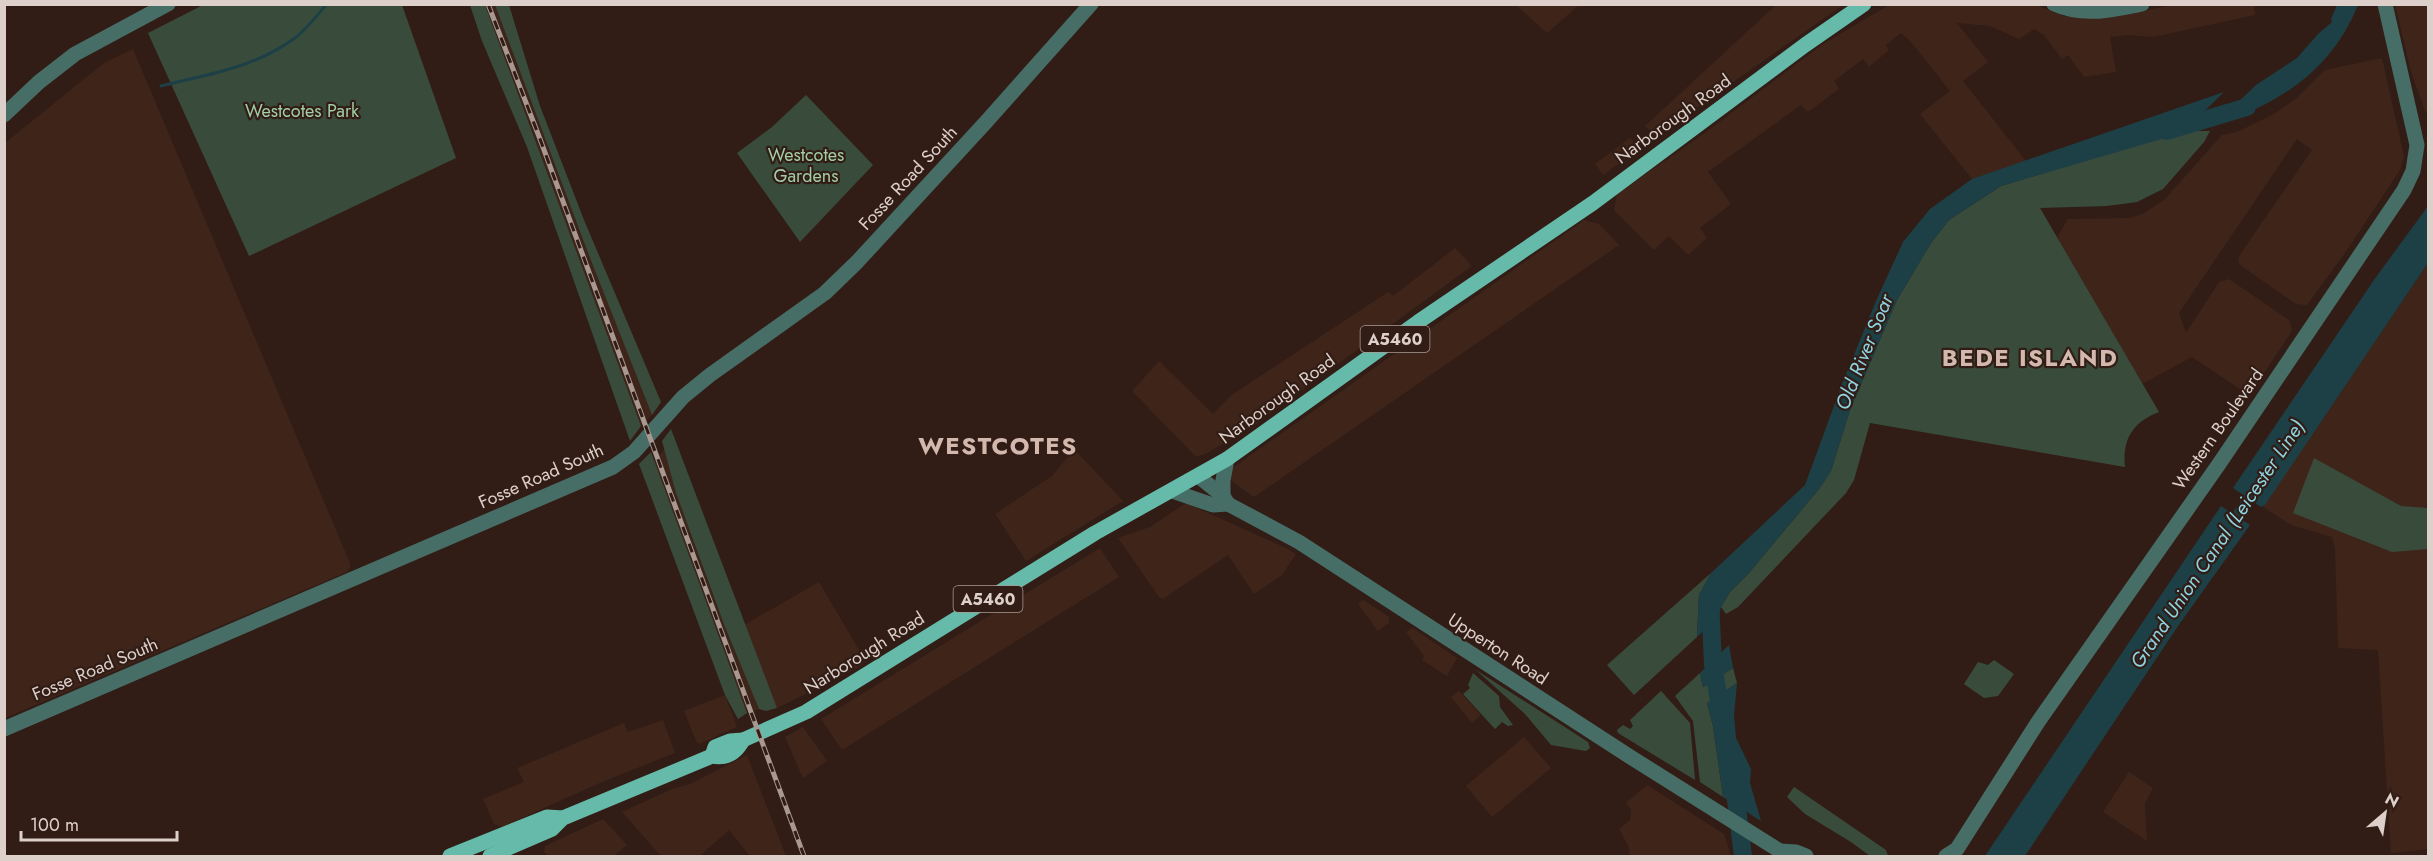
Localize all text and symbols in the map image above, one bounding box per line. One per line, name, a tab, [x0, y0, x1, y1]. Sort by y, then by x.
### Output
street label: Narborough Road	[1610, 68, 1736, 170]
park label: Westcotes Park	[245, 98, 359, 124]
street label: Fosse Road South	[853, 120, 963, 236]
park label: Westcotes Gardens	[768, 142, 844, 189]
water label: Old River Soar	[1828, 289, 1901, 414]
road number: A5460	[1360, 326, 1430, 352]
district label: BEDE ISLAND	[1942, 340, 2118, 375]
street label: Narborough Road	[1214, 348, 1340, 450]
street label: Western Boulevard	[2166, 363, 2270, 495]
water label: Grand Union Canal (Leicester Line)	[2123, 414, 2312, 674]
district label: WESTCOTES	[918, 428, 1078, 463]
street label: Fosse Road South	[474, 437, 608, 515]
road number: A5460	[954, 586, 1022, 612]
street label: Narborough Road	[799, 605, 929, 701]
street label: Upperton Road	[1443, 607, 1553, 691]
street label: Fosse Road South	[28, 631, 162, 707]
north arrow	[2355, 783, 2415, 843]
text: N	[2381, 787, 2403, 813]
scale bar	[21, 804, 177, 842]
text: 100 m	[30, 812, 79, 838]

